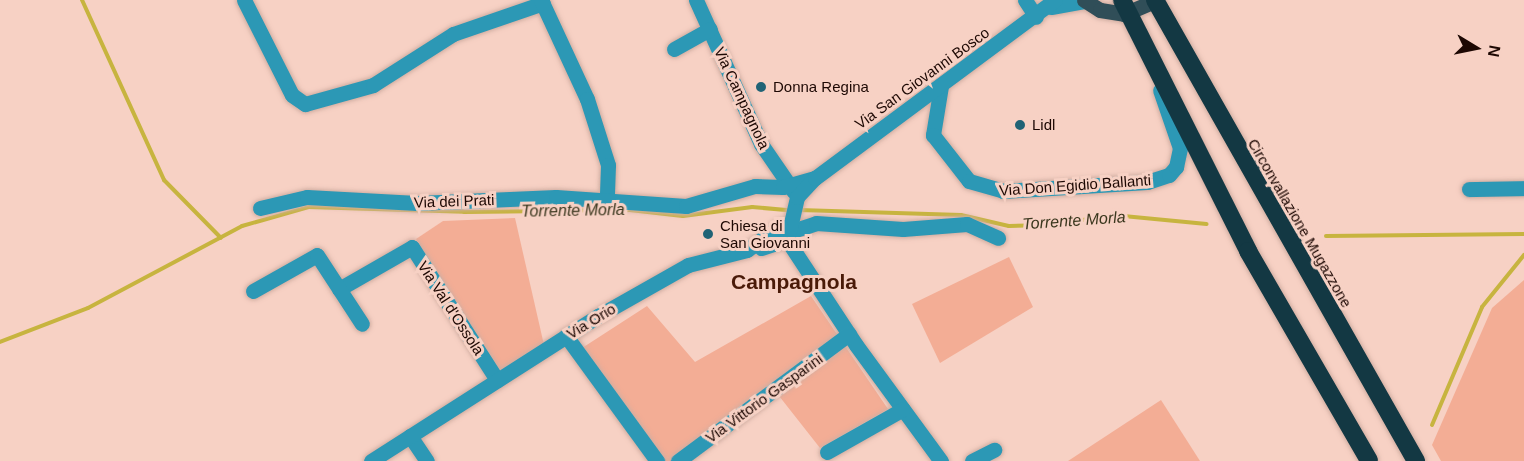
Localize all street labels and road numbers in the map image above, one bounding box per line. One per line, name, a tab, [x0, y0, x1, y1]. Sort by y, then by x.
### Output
street label: Via San Giovanni Bosco	[851, 23, 993, 133]
street label: Via Campagnola	[710, 44, 774, 152]
street label: Circonvallazione Mugazzone	[1244, 135, 1356, 311]
street label: Via Don Egidio Ballanti	[998, 171, 1152, 199]
street label: Via dei Prati	[413, 191, 495, 211]
street label: Via Val d'Ossola	[414, 258, 488, 358]
street label: Via Orio	[563, 299, 619, 343]
street label: Via Vittorio Gasparini	[702, 349, 826, 447]

